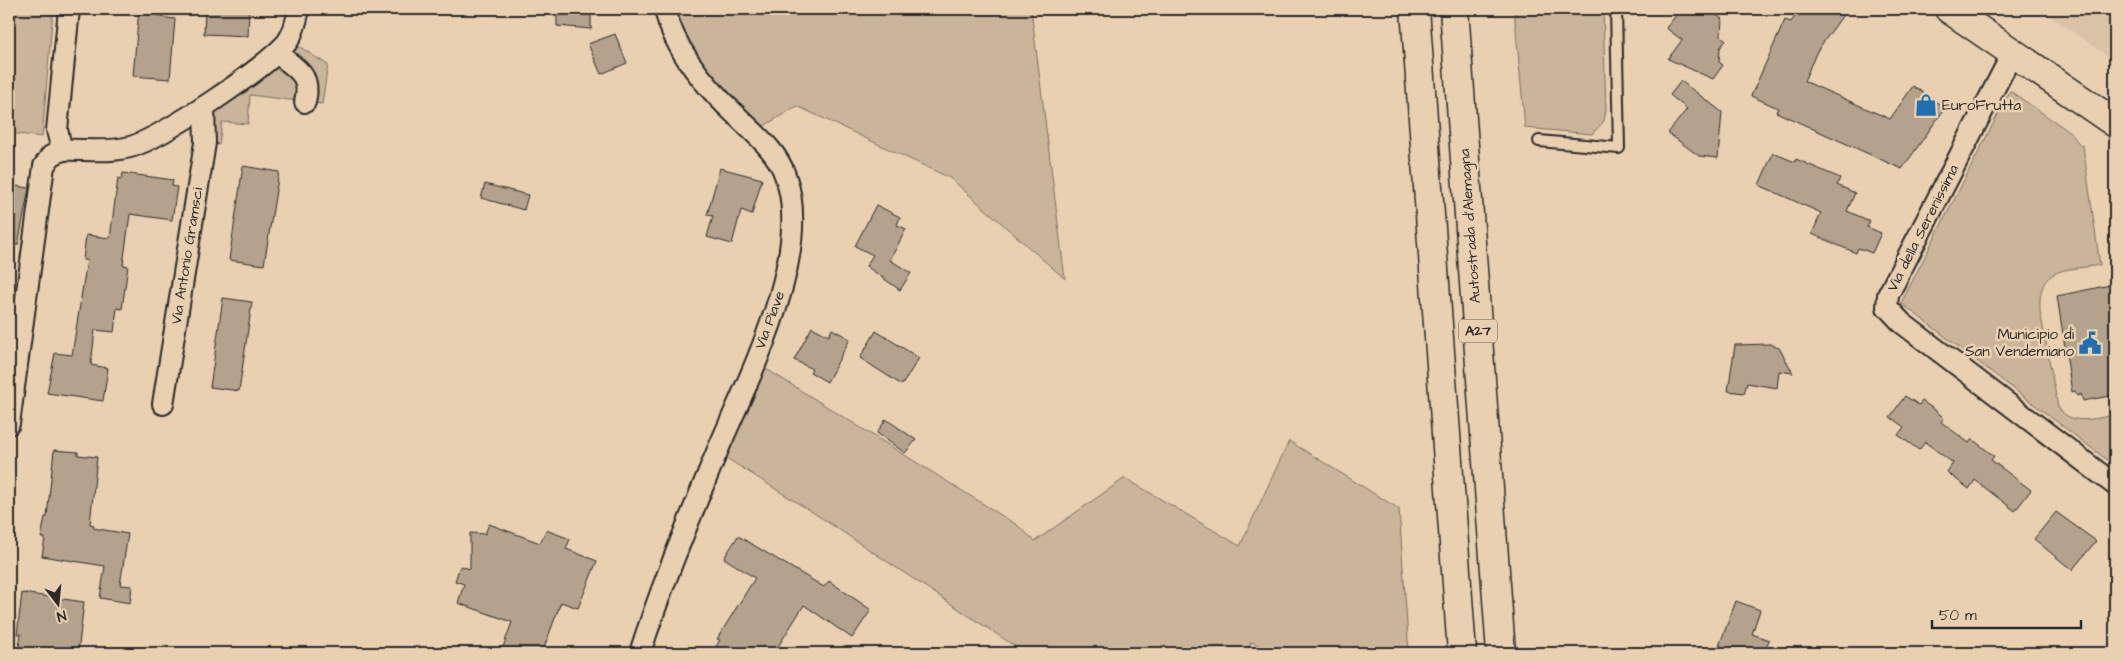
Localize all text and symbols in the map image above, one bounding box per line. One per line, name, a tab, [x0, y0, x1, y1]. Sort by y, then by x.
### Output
shop icon: EuroFrutta	[1913, 92, 1939, 118]
place label: EuroFrutta	[1942, 95, 2022, 116]
street label: Autostrada d'Alemagna	[1454, 148, 1487, 304]
street label: Via della Serenissima	[1882, 161, 1964, 295]
street label: Via Antonio Gramsci	[166, 185, 208, 326]
street label: Via Piave	[750, 288, 790, 352]
road number: A27	[1459, 320, 1497, 342]
place label: Municipio di San Vendemiano	[1965, 324, 2075, 362]
public building icon: Municipio di San Vendemiano	[2077, 330, 2103, 356]
north arrow	[32, 580, 82, 630]
scale bar	[1932, 597, 2080, 629]
text: N	[54, 605, 68, 626]
text: 50 m	[1939, 605, 1977, 626]

